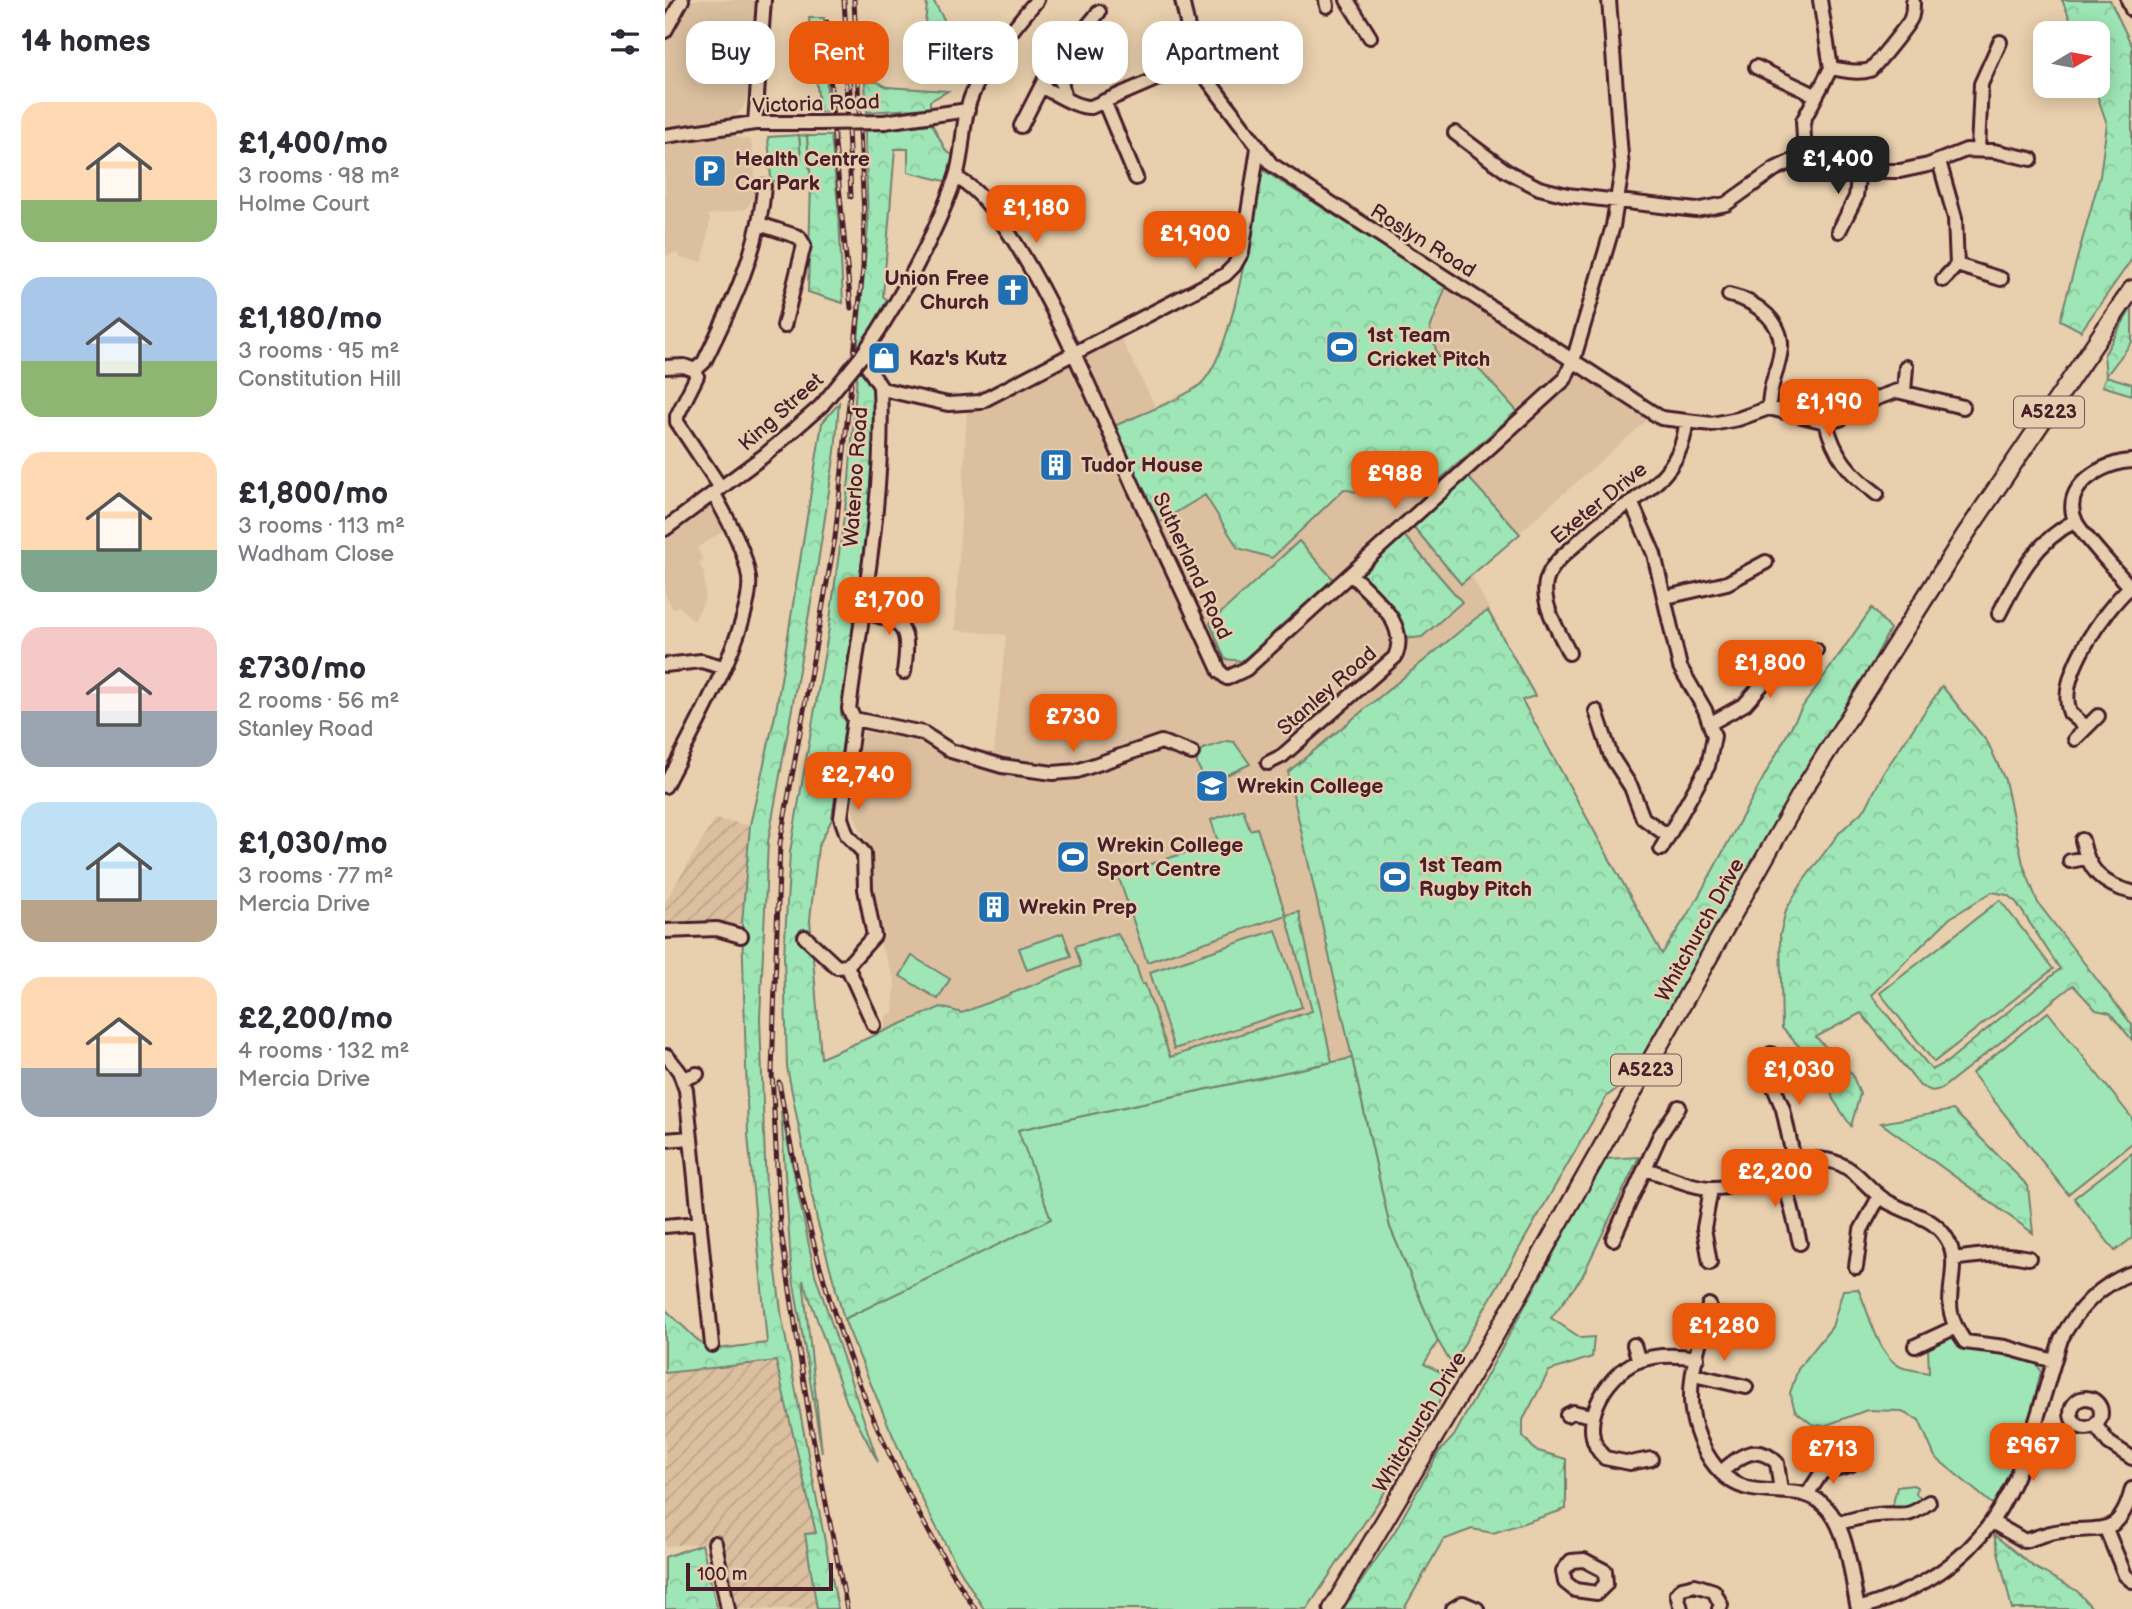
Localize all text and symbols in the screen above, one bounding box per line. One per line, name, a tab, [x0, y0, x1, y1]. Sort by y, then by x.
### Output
chip: Buy	[686, 21, 775, 84]
chip: Rent	[789, 21, 889, 84]
chip: Filters	[903, 21, 1018, 84]
chip: New	[1032, 21, 1128, 84]
chip: Apartment	[1142, 21, 1303, 84]
north arrow	[2033, 21, 2111, 98]
map controls	[2033, 21, 2110, 98]
icon: filters	[606, 23, 644, 61]
text: 14 homes	[21, 24, 150, 60]
street label: Victoria Road	[752, 89, 880, 119]
text: £1,400/mo	[238, 126, 388, 162]
icon: home	[77, 130, 161, 214]
pin: £1,400	[1781, 136, 1895, 196]
text: £1,400	[1802, 145, 1874, 173]
place label: Health Centre Car Park	[735, 147, 870, 196]
parking icon: Health Centre Car Park	[691, 152, 729, 190]
text: 3 rooms · 98 m²	[238, 162, 400, 190]
pin: £1,180	[979, 186, 1093, 245]
text: Holme Court	[238, 190, 370, 218]
text: £1,180	[1003, 194, 1069, 222]
street label: Roslyn Road	[1366, 199, 1480, 283]
pin: £1,900	[1138, 212, 1252, 271]
text: £1,900	[1159, 220, 1231, 248]
place label: Union Free Church	[884, 266, 989, 315]
church icon: Union Free Church	[994, 271, 1032, 309]
text: £1,180/mo	[238, 301, 382, 337]
icon: home	[77, 305, 161, 389]
place label: 1st Team Cricket Pitch	[1367, 323, 1490, 372]
sports icon: 1st Team Cricket Pitch	[1323, 328, 1361, 366]
text: 3 rooms · 95 m²	[238, 337, 399, 365]
shop icon: Kaz's Kutz	[865, 339, 903, 377]
place label: Kaz's Kutz	[909, 346, 1007, 371]
text: Constitution Hill	[238, 365, 401, 393]
street label: King Street	[733, 367, 829, 457]
pin: £1,190	[1772, 380, 1886, 439]
text: £1,190	[1796, 388, 1862, 416]
road number: A5223	[2014, 396, 2084, 428]
street label: Waterloo Road	[839, 406, 873, 548]
building icon: Tudor House	[1037, 446, 1075, 484]
pin: £988	[1354, 452, 1436, 511]
place label: Tudor House	[1081, 453, 1203, 478]
street label: Exeter Drive	[1546, 457, 1652, 549]
text: £988	[1367, 460, 1423, 488]
text: £1,800/mo	[238, 476, 388, 512]
icon: home	[77, 480, 161, 564]
street label: Sutherland Road	[1147, 489, 1237, 643]
text: 3 rooms · 113 m²	[238, 512, 405, 540]
text: Wadham Close	[238, 540, 394, 568]
pin: £1,700	[832, 578, 946, 637]
text: £1,700	[854, 586, 924, 614]
pin: £1,800	[1713, 640, 1827, 700]
street label: Stanley Road	[1272, 641, 1382, 741]
text: £1,800	[1734, 649, 1806, 677]
text: £730/mo	[238, 651, 366, 687]
icon: home	[77, 655, 161, 739]
text: 2 rooms · 56 m²	[238, 687, 400, 715]
pin: £730	[1032, 694, 1114, 754]
text: £730	[1046, 703, 1100, 731]
text: Stanley Road	[238, 715, 373, 743]
pin: £2,740	[801, 752, 915, 812]
text: £2,740	[821, 761, 895, 789]
school or university icon: Wrekin College	[1193, 767, 1231, 805]
place label: Wrekin College	[1237, 774, 1383, 799]
text: £1,030/mo	[238, 826, 388, 862]
icon: home	[77, 830, 161, 914]
place label: Wrekin College Sport Centre	[1097, 833, 1243, 882]
sports icon: Wrekin College Sport Centre	[1054, 838, 1092, 876]
place label: 1st Team Rugby Pitch	[1419, 853, 1532, 902]
street label: Whitchurch Drive	[1650, 854, 1750, 1006]
sports icon: 1st Team Rugby Pitch	[1376, 858, 1414, 896]
text: 3 rooms · 77 m²	[238, 862, 394, 890]
building icon: Wrekin Prep	[975, 888, 1013, 926]
text: Mercia Drive	[238, 890, 370, 918]
place label: Wrekin Prep	[1019, 895, 1137, 920]
text: £2,200/mo	[238, 1001, 393, 1037]
icon: home	[77, 1005, 161, 1089]
text: 4 rooms · 132 m²	[238, 1037, 409, 1065]
pin: £1,030	[1742, 1048, 1856, 1107]
road number: A5223	[1611, 1054, 1681, 1086]
text: £1,030	[1763, 1056, 1835, 1084]
text: Mercia Drive	[238, 1065, 370, 1093]
pin: £2,200	[1718, 1150, 1832, 1209]
text: £2,200	[1737, 1158, 1813, 1186]
pin: £1,280	[1667, 1304, 1781, 1363]
text: £1,280	[1688, 1312, 1760, 1340]
street label: Whitchurch Drive	[1368, 1347, 1472, 1497]
pin: £967	[1992, 1424, 2074, 1483]
pin: £713	[1792, 1426, 1874, 1486]
text: £967	[2006, 1432, 2060, 1460]
text: £713	[1808, 1435, 1858, 1463]
scale bar	[686, 1560, 833, 1592]
text: 100 m	[697, 1563, 748, 1586]

